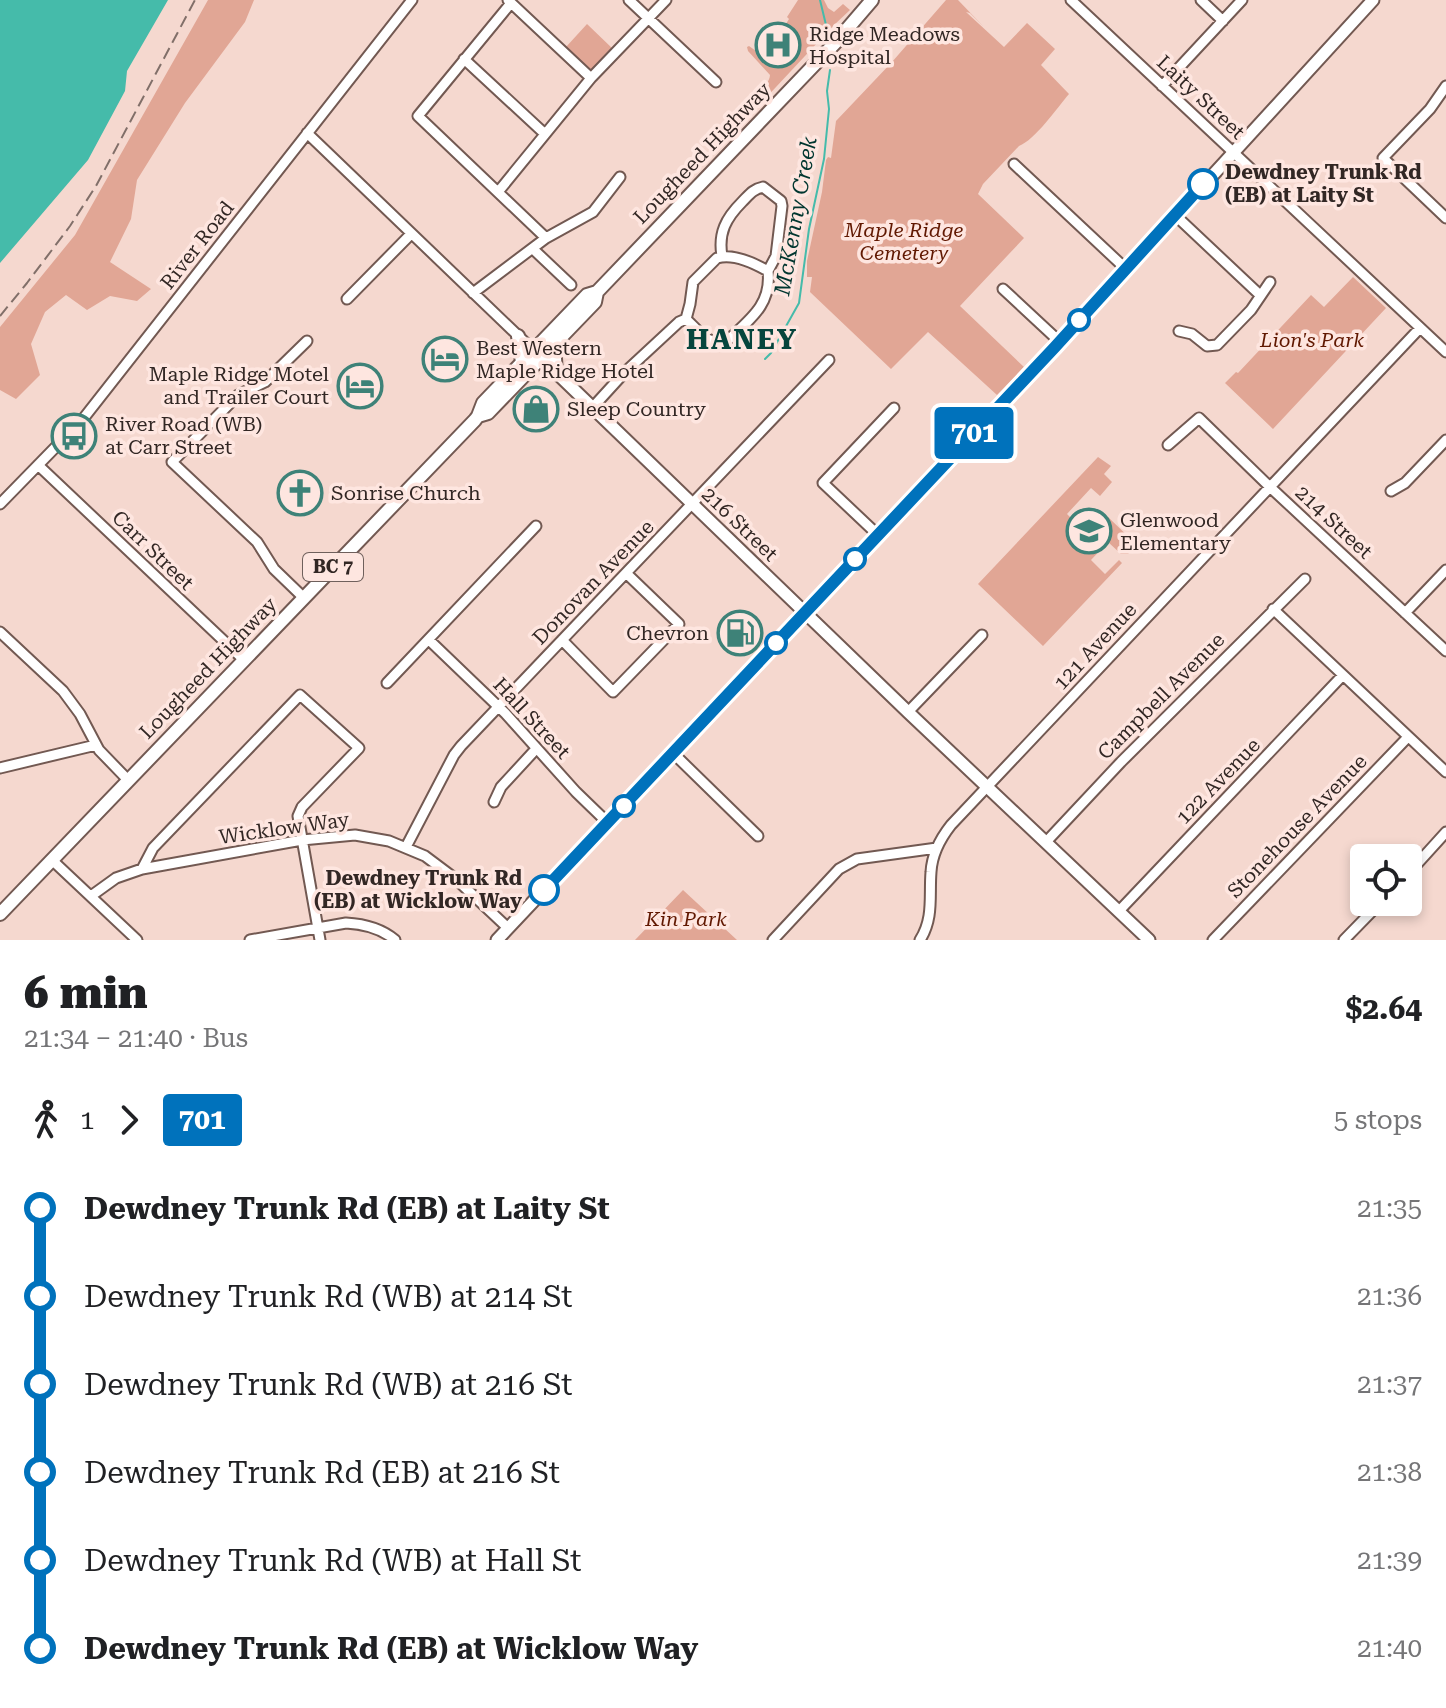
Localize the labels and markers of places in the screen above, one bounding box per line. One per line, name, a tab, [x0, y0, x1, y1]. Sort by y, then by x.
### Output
hospital icon: Ridge Meadows Hospital	[754, 21, 802, 69]
place label: Ridge Meadows Hospital	[809, 22, 960, 69]
place label: Dewdney Trunk Rd (EB) at Laity St	[1225, 160, 1422, 207]
marker: Dewdney Trunk Rd (EB) at Laity St	[1188, 169, 1218, 199]
unlabelled marker	[1068, 309, 1090, 331]
hotel icon: Best Western Maple Ridge Hotel	[421, 335, 469, 383]
place label: Best Western Maple Ridge Hotel	[476, 336, 654, 383]
place label: Maple Ridge Motel and Trailer Court	[149, 362, 330, 409]
hotel icon: Maple Ridge Motel and Trailer Court	[336, 362, 384, 410]
shop icon: Sleep Country	[512, 385, 560, 433]
place label: Sleep Country	[567, 397, 706, 421]
bus stop icon: River Road (WB) at Carr Street	[50, 412, 98, 460]
place label: River Road (WB) at Carr Street	[105, 412, 262, 459]
church icon: Sonrise Church	[276, 469, 324, 517]
place label: Sonrise Church	[331, 481, 481, 505]
school or university icon: Glenwood Elementary	[1065, 507, 1113, 555]
place label: Glenwood Elementary	[1120, 508, 1231, 555]
unlabelled marker	[844, 548, 866, 570]
fuel station icon: Chevron	[716, 609, 764, 657]
place label: Chevron	[626, 621, 709, 645]
unlabelled marker	[765, 632, 787, 654]
unlabelled marker	[613, 795, 635, 817]
place label: Dewdney Trunk Rd (EB) at Wicklow Way	[314, 866, 523, 913]
marker: Dewdney Trunk Rd (EB) at Wicklow Way	[529, 875, 559, 905]

